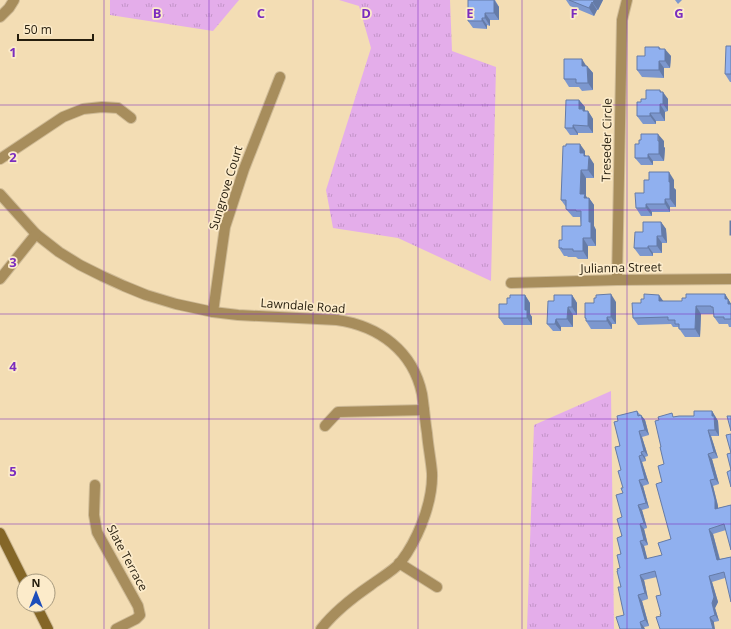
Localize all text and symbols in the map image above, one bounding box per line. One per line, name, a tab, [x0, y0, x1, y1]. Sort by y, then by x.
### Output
text: B	[153, 4, 162, 22]
text: C	[257, 4, 265, 22]
text: D	[361, 4, 371, 22]
text: E	[466, 4, 474, 22]
text: F	[570, 4, 578, 22]
text: G	[674, 4, 684, 22]
scale bar	[18, 16, 93, 42]
text: 50 m	[24, 21, 52, 38]
text: 1	[9, 43, 17, 61]
street label: Treseder Circle	[597, 98, 616, 182]
street label: Sungrove Court	[205, 144, 246, 232]
text: 2	[9, 148, 17, 166]
text: 3	[9, 253, 17, 271]
street label: Julianna Street	[579, 258, 662, 277]
street label: Lawndale Road	[260, 294, 346, 317]
text: 4	[9, 357, 17, 375]
text: 5	[9, 462, 17, 480]
street label: Slate Terrace	[103, 522, 152, 594]
north arrow	[16, 573, 56, 613]
text: N	[32, 575, 40, 590]

